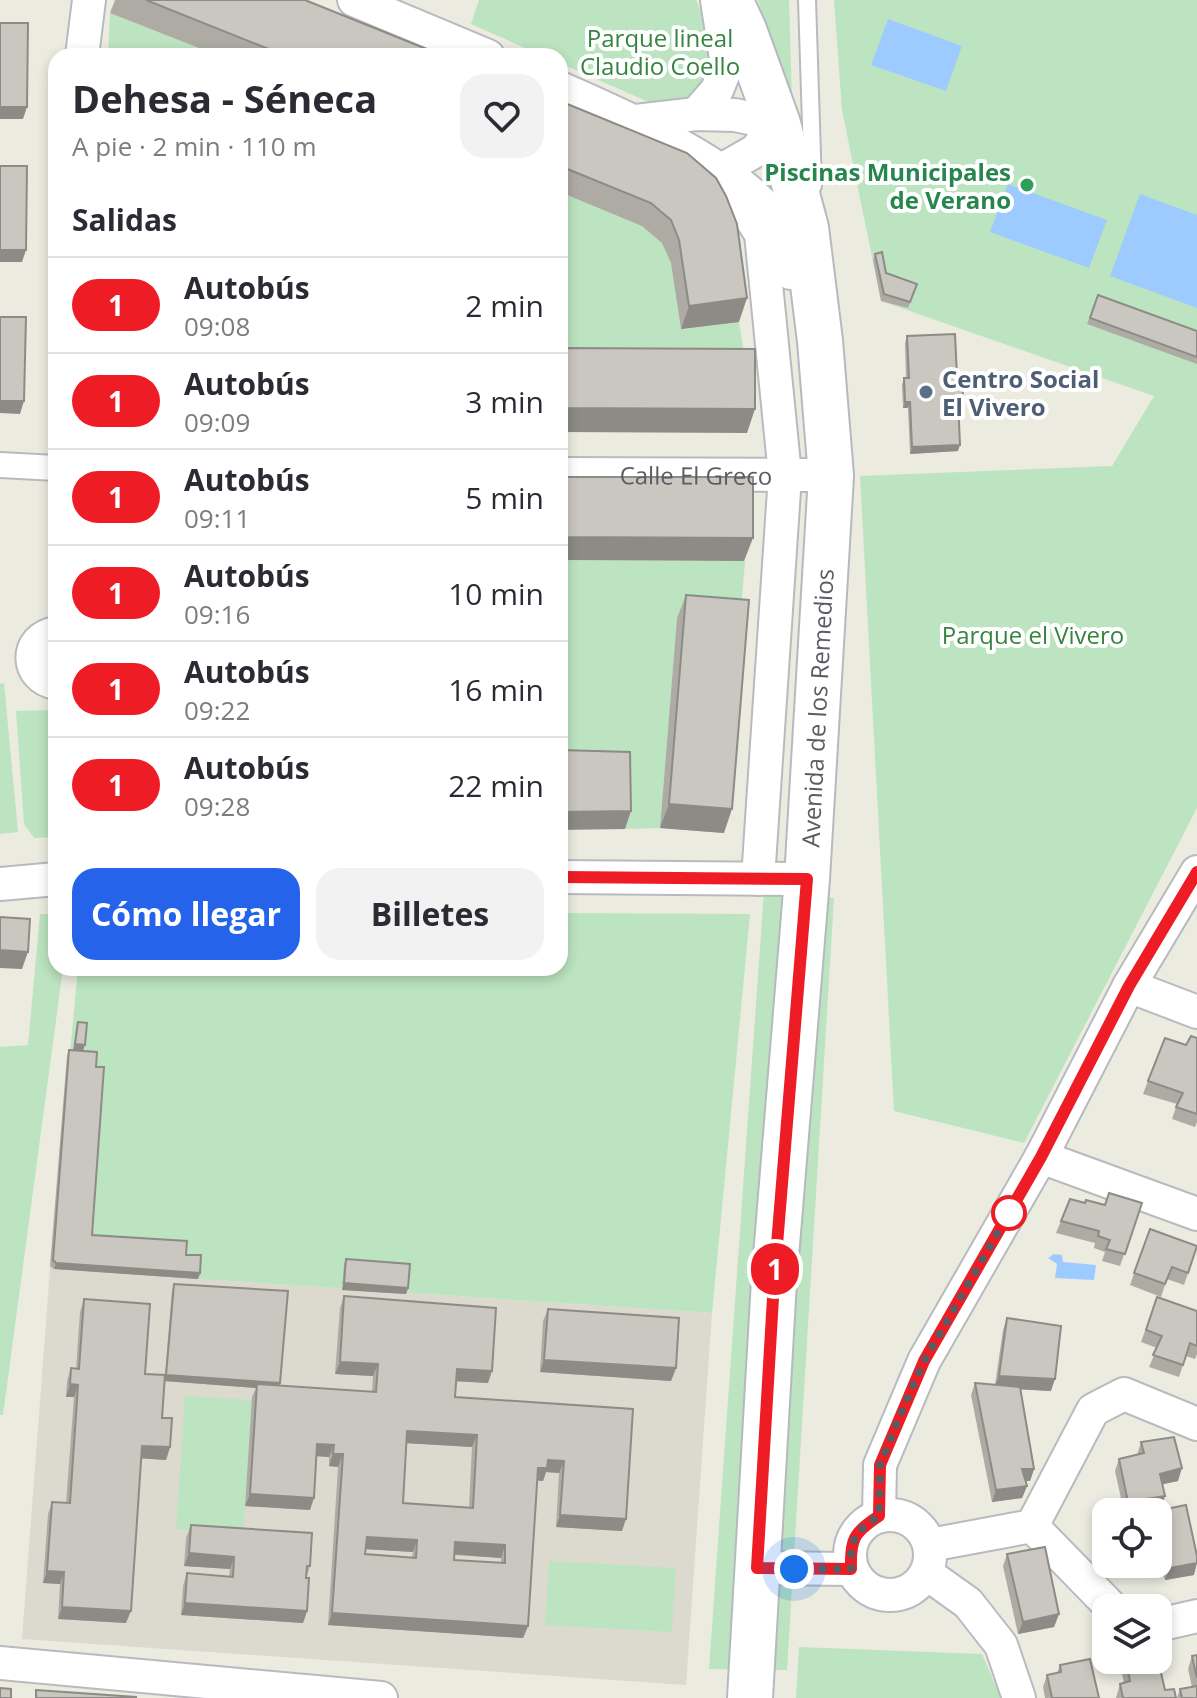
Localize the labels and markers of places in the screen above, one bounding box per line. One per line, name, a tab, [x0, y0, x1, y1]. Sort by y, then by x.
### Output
place label: Piscinas Municipales de Verano	[764, 155, 1011, 216]
marker: Piscinas Municipales de Verano	[1018, 176, 1036, 194]
place label: Centro Social El Vivero	[942, 362, 1099, 423]
marker: Centro Social El Vivero	[917, 383, 935, 401]
unlabelled marker	[992, 1196, 1026, 1230]

